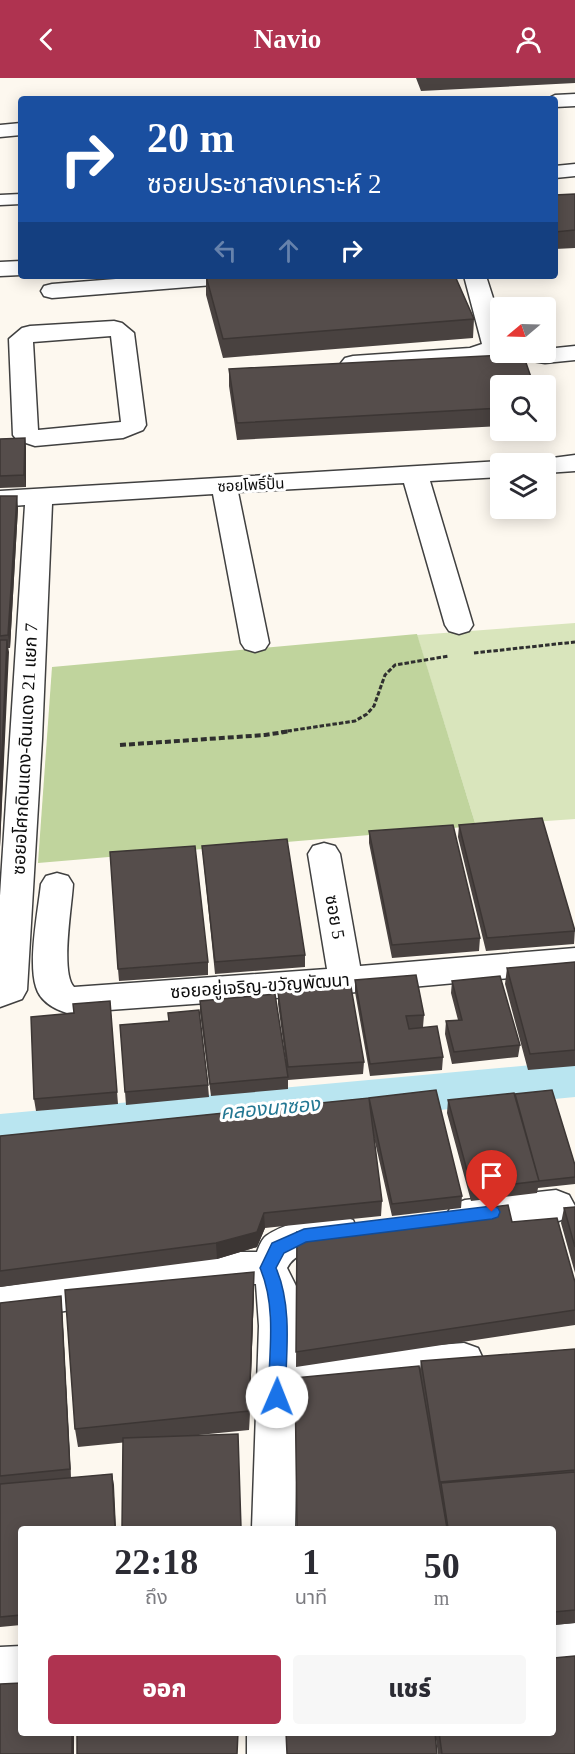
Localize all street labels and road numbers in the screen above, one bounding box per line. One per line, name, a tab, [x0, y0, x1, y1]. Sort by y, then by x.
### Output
street label: ซอยโพธิ์ปั้น	[217, 473, 285, 495]
street label: ซอยอโศกดินแดง-ดินแดง 21 แยก 7	[8, 622, 42, 876]
street label: ซอย 5	[321, 893, 349, 941]
street label: ซอยอยู่เจริญ-ขวัญพัฒนา	[170, 970, 350, 1004]

